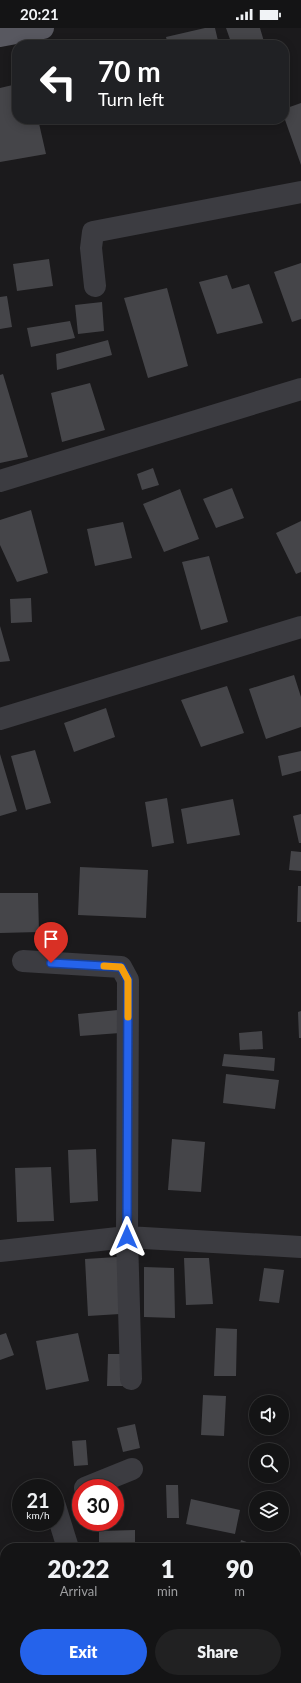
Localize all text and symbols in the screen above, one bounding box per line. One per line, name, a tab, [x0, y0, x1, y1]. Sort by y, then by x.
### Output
text: 20:21	[20, 5, 59, 23]
text: 70 m	[98, 54, 161, 88]
icon: left	[32, 56, 84, 108]
text: Turn left	[98, 88, 164, 110]
pin	[34, 922, 68, 963]
icon: arrive	[40, 928, 62, 950]
position arrow	[106, 1216, 148, 1258]
map controls	[249, 1395, 289, 1531]
button: sound	[249, 1395, 289, 1435]
button: search	[249, 1443, 289, 1483]
speed limit sign: 30	[72, 1479, 124, 1531]
text: 21	[26, 1488, 50, 1512]
button: layers	[249, 1491, 289, 1531]
text: km/h	[26, 1509, 50, 1521]
text: 20:22	[48, 1554, 110, 1583]
text: 1	[161, 1554, 175, 1583]
text: 90	[226, 1554, 253, 1583]
text: Arrival	[60, 1583, 97, 1599]
text: min	[157, 1583, 178, 1599]
text: m	[234, 1583, 245, 1599]
button: Exit	[20, 1629, 147, 1675]
button: Share	[155, 1629, 281, 1675]

